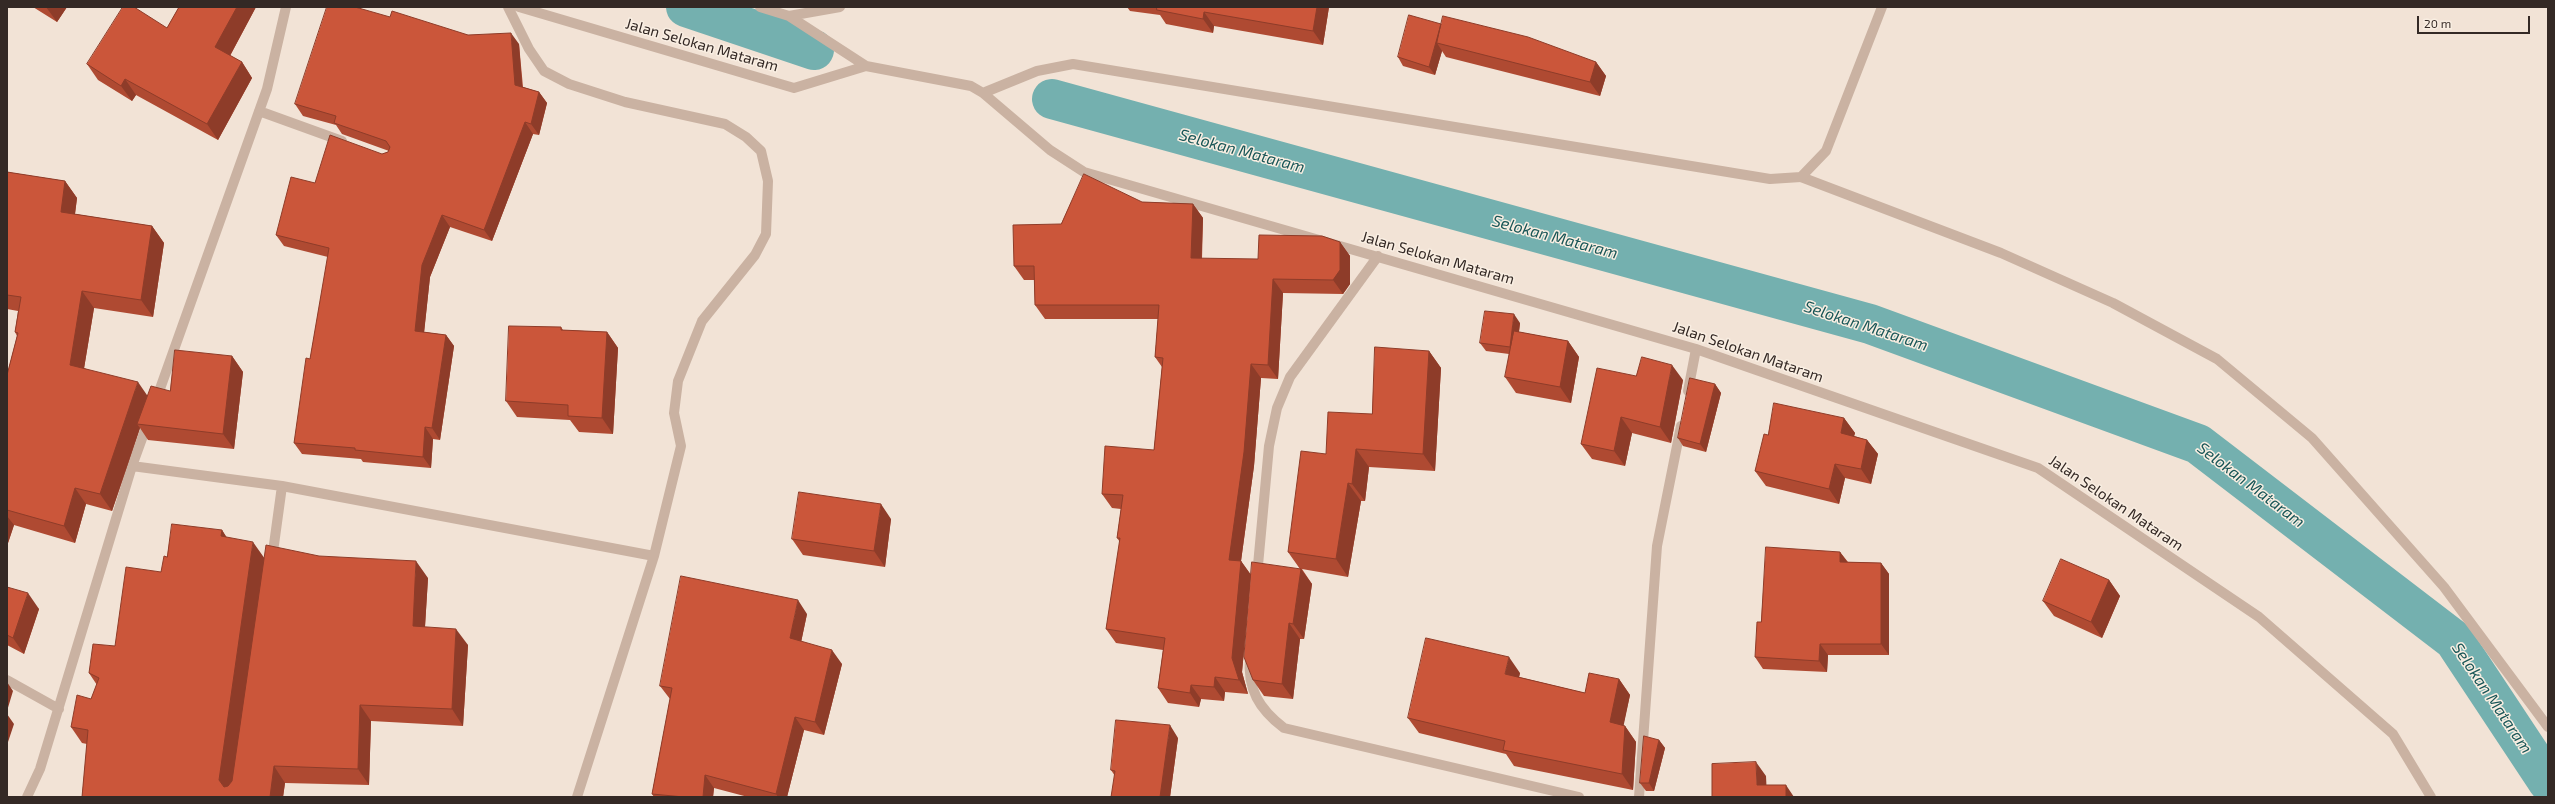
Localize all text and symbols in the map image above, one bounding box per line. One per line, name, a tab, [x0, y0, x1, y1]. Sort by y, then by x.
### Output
scale bar	[2419, 8, 2532, 34]
street label: Jalan Selokan Mataram	[623, 15, 781, 75]
text: 20 m	[2424, 16, 2451, 30]
water label: Selokan Mataram	[1177, 125, 1307, 177]
water label: Selokan Mataram	[1490, 211, 1620, 263]
street label: Jalan Selokan Mataram	[1359, 228, 1517, 288]
water label: Selokan Mataram	[1802, 297, 1930, 355]
street label: Jalan Selokan Mataram	[1670, 318, 1826, 386]
water label: Selokan Mataram	[2194, 438, 2308, 532]
street label: Jalan Selokan Mataram	[2045, 451, 2187, 555]
water label: Selokan Mataram	[2448, 639, 2536, 757]

